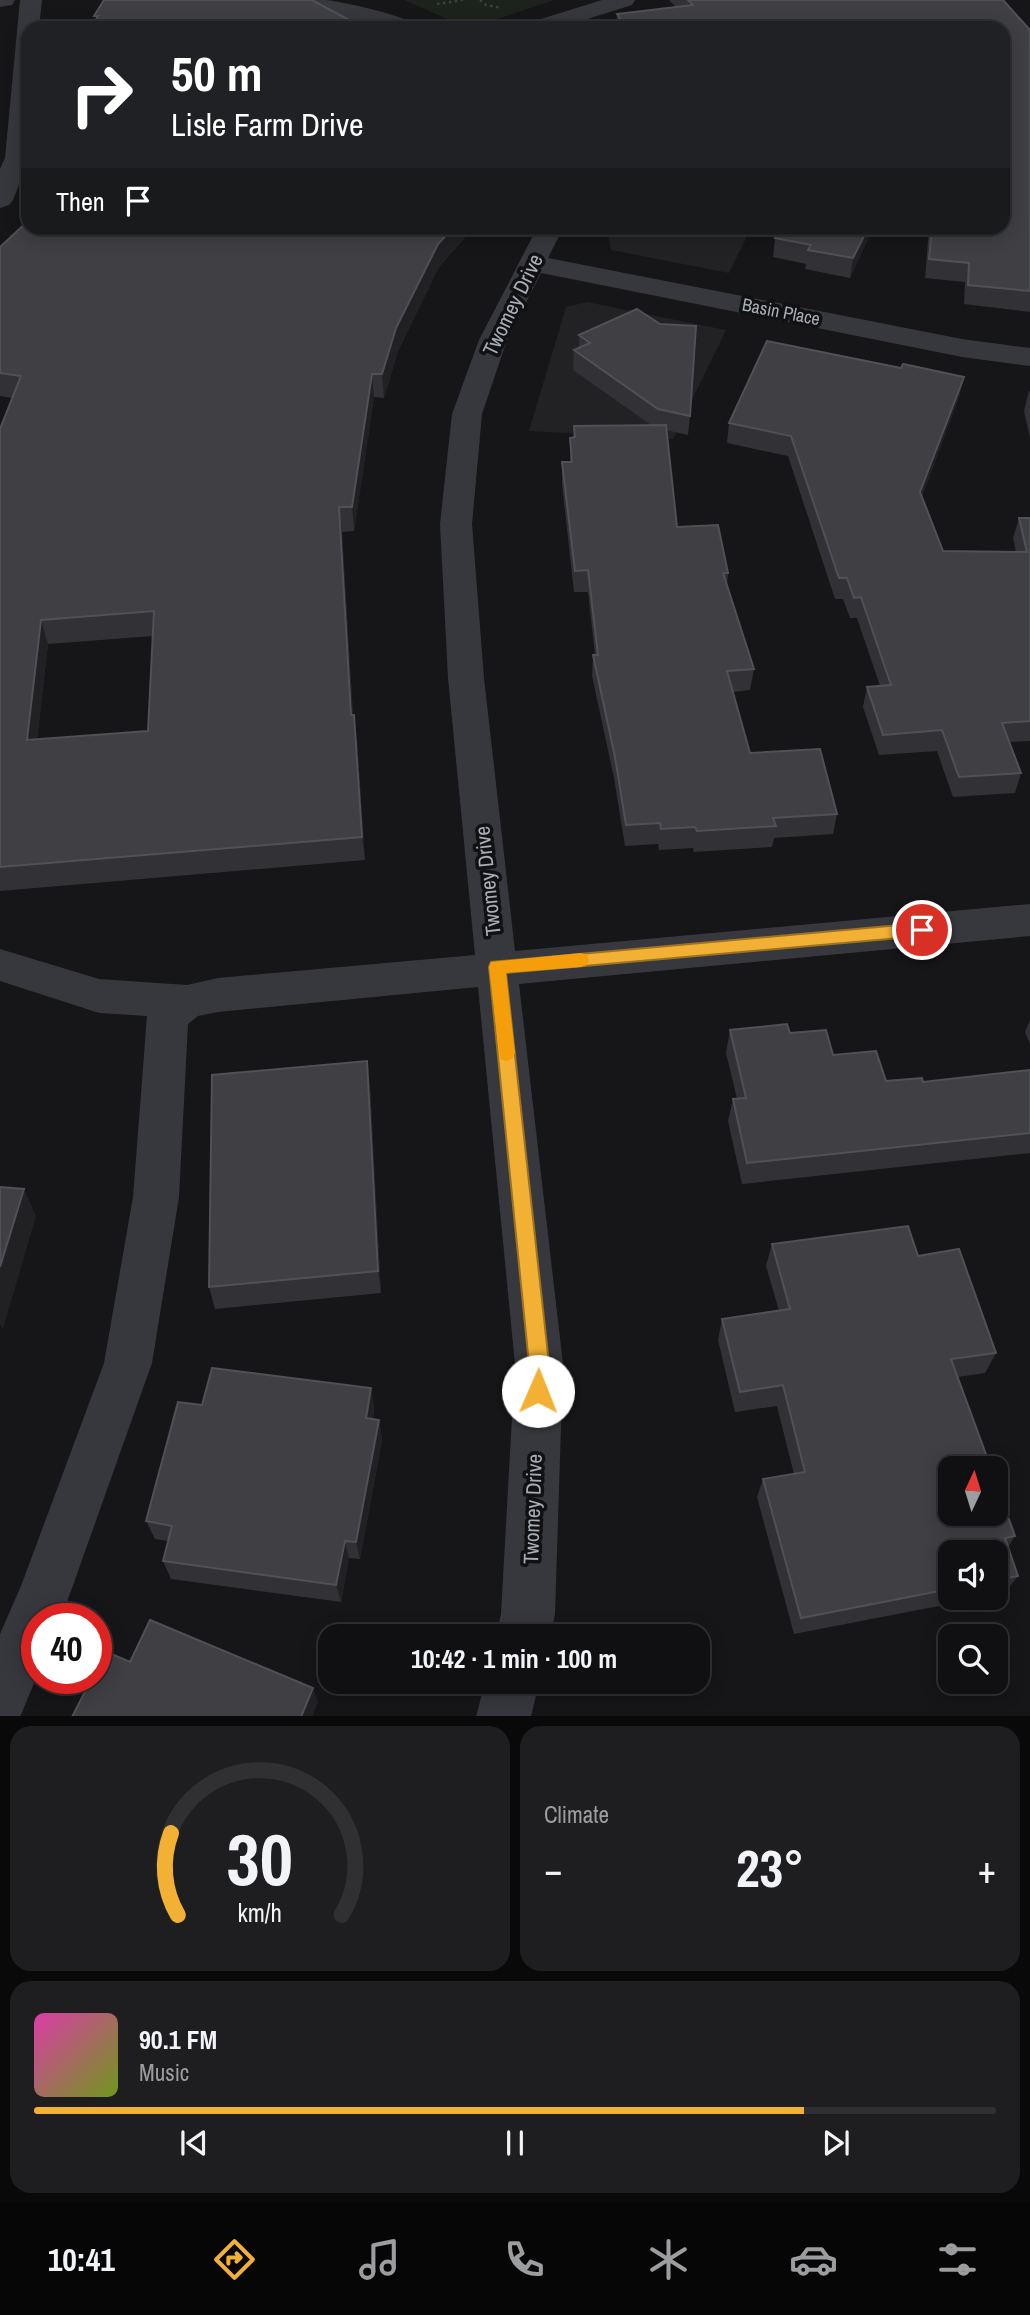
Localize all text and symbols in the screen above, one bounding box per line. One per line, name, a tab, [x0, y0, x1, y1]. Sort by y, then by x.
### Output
text: 50 m	[171, 40, 263, 106]
icon: right	[56, 49, 147, 140]
text: Lisle Farm Drive	[171, 103, 364, 146]
icon: arrive	[119, 182, 157, 220]
text: Then	[56, 184, 105, 219]
street label: Twomey Drive	[475, 249, 550, 361]
street label: Basin Place	[740, 292, 822, 331]
street label: Twomey Drive	[467, 825, 508, 937]
pin	[892, 900, 952, 960]
icon: arrive	[903, 911, 941, 949]
position arrow	[501, 1354, 575, 1428]
street label: Twomey Drive	[516, 1453, 549, 1564]
north arrow	[938, 1456, 1008, 1526]
map controls	[938, 1456, 1008, 1694]
button: sound	[938, 1540, 1008, 1610]
speed limit sign: 40	[21, 1603, 112, 1694]
button: search	[938, 1624, 1008, 1694]
text: 10:42 · 1 min · 100 m	[411, 1641, 617, 1676]
text: Climate	[544, 1799, 609, 1830]
text: 30	[227, 1810, 293, 1908]
text: 23°	[736, 1833, 804, 1903]
text: −	[544, 1844, 562, 1895]
text: +	[978, 1844, 996, 1895]
text: km/h	[238, 1895, 282, 1929]
text: 90.1 FM	[139, 2022, 217, 2057]
text: Music	[139, 2057, 189, 2088]
icon: previous	[175, 2124, 213, 2162]
icon: pause	[496, 2124, 534, 2162]
icon: next	[817, 2124, 855, 2162]
icon: directions	[210, 2235, 259, 2284]
icon: music	[355, 2235, 404, 2284]
icon: phone	[500, 2235, 549, 2284]
icon: climate	[644, 2235, 693, 2284]
icon: car	[789, 2235, 838, 2284]
icon: filters	[933, 2235, 982, 2284]
text: 10:41	[48, 2238, 115, 2281]

